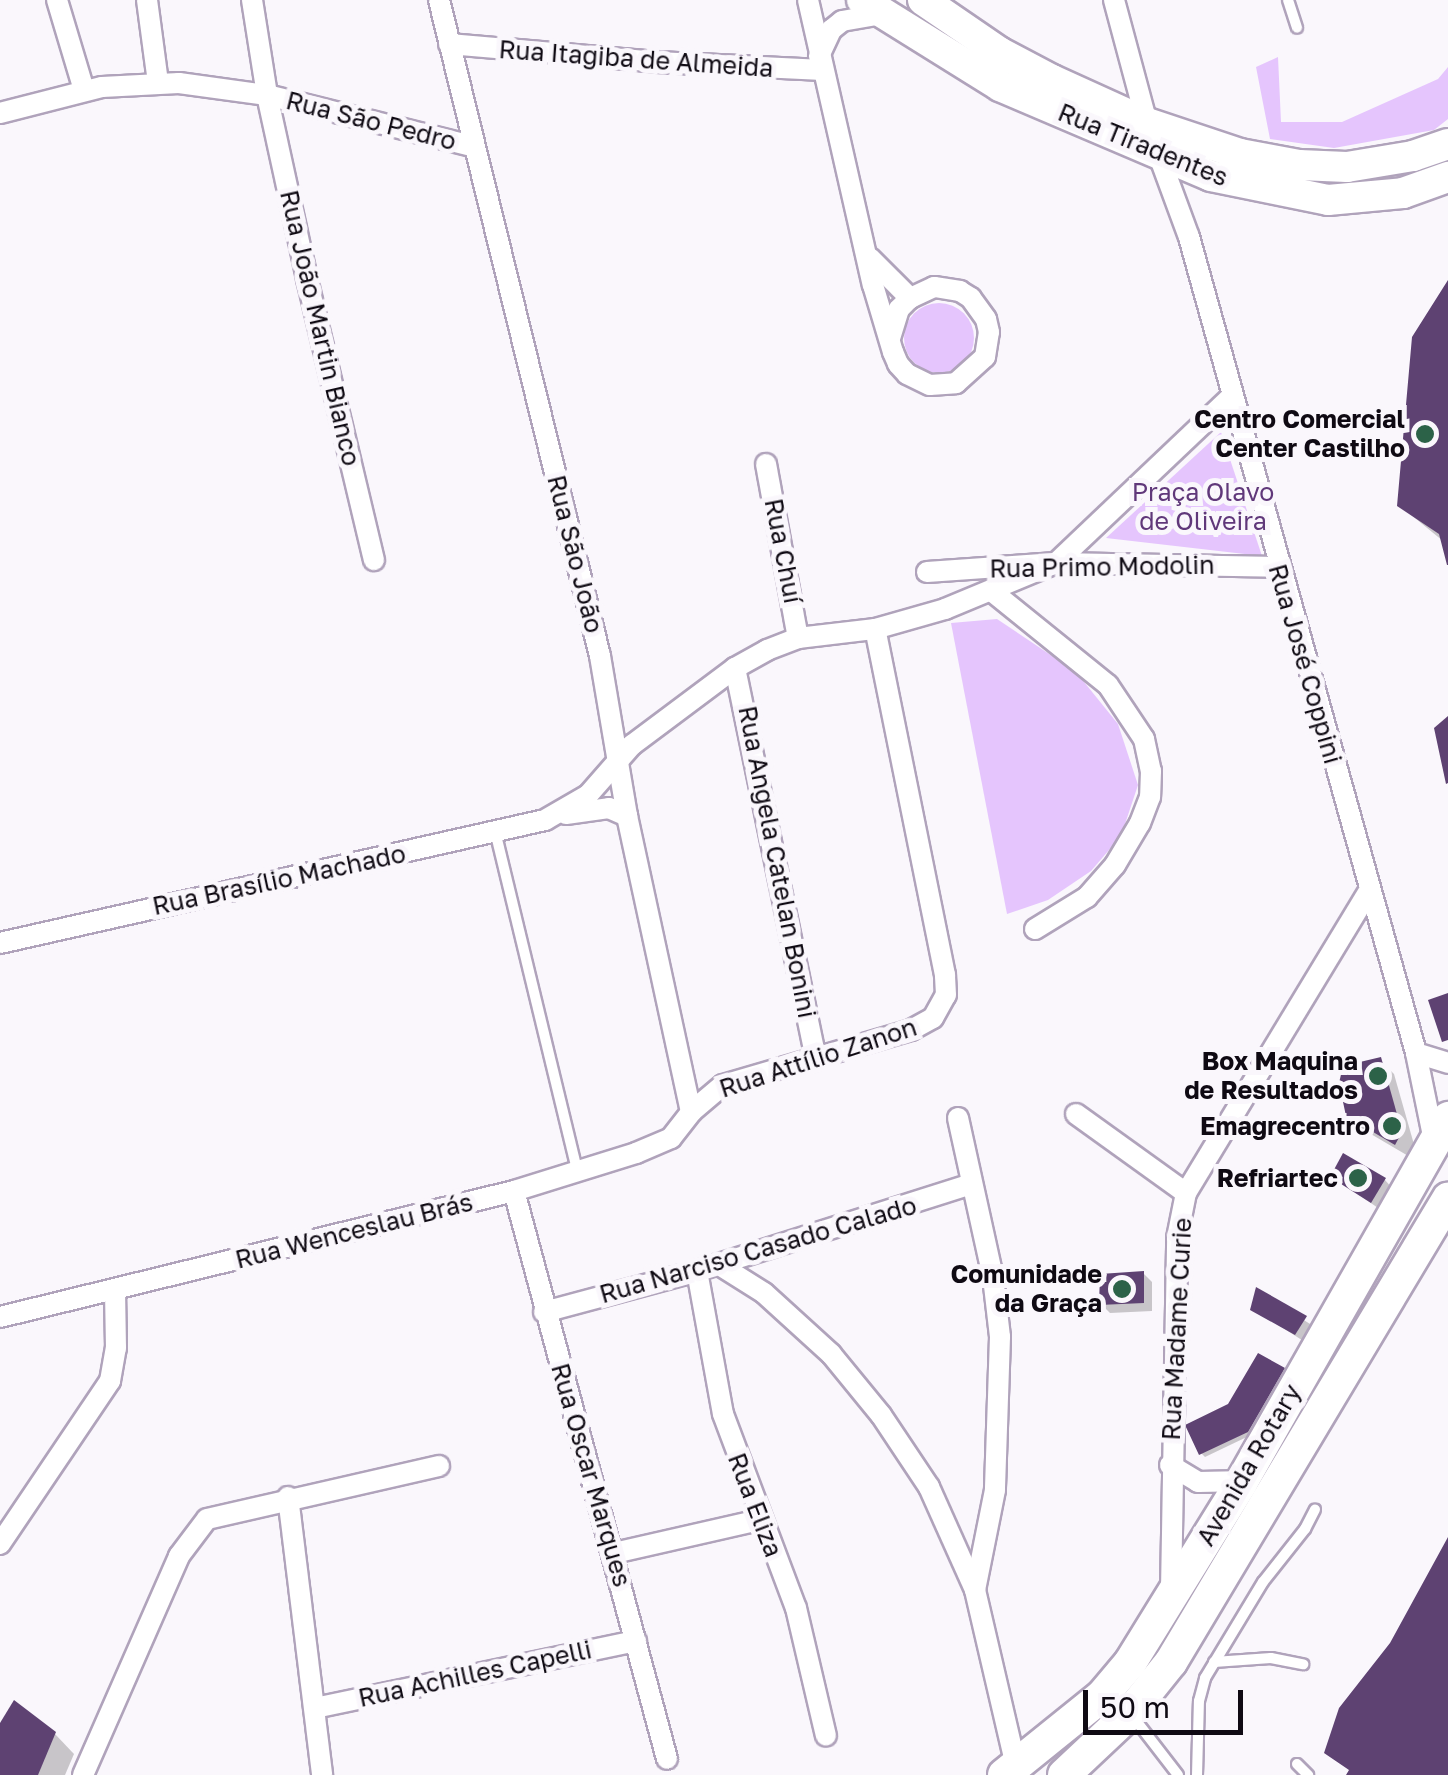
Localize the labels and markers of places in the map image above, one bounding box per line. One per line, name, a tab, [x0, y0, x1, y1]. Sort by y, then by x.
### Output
place label: Centro Comercial Center Castilho	[1194, 405, 1405, 464]
marker: Centro Comercial Center Castilho	[1414, 423, 1436, 445]
place label: Box Maquina de Resultados	[1184, 1047, 1358, 1106]
marker: Box Maquina de Resultados	[1367, 1065, 1389, 1087]
place label: Emagrecentro	[1200, 1111, 1370, 1141]
marker: Emagrecentro	[1379, 1113, 1405, 1139]
place label: Refriartec	[1217, 1163, 1338, 1193]
marker: Refriartec	[1347, 1167, 1369, 1189]
place label: Comunidade da Graça	[951, 1260, 1102, 1319]
marker: Comunidade da Graça	[1111, 1278, 1133, 1300]

